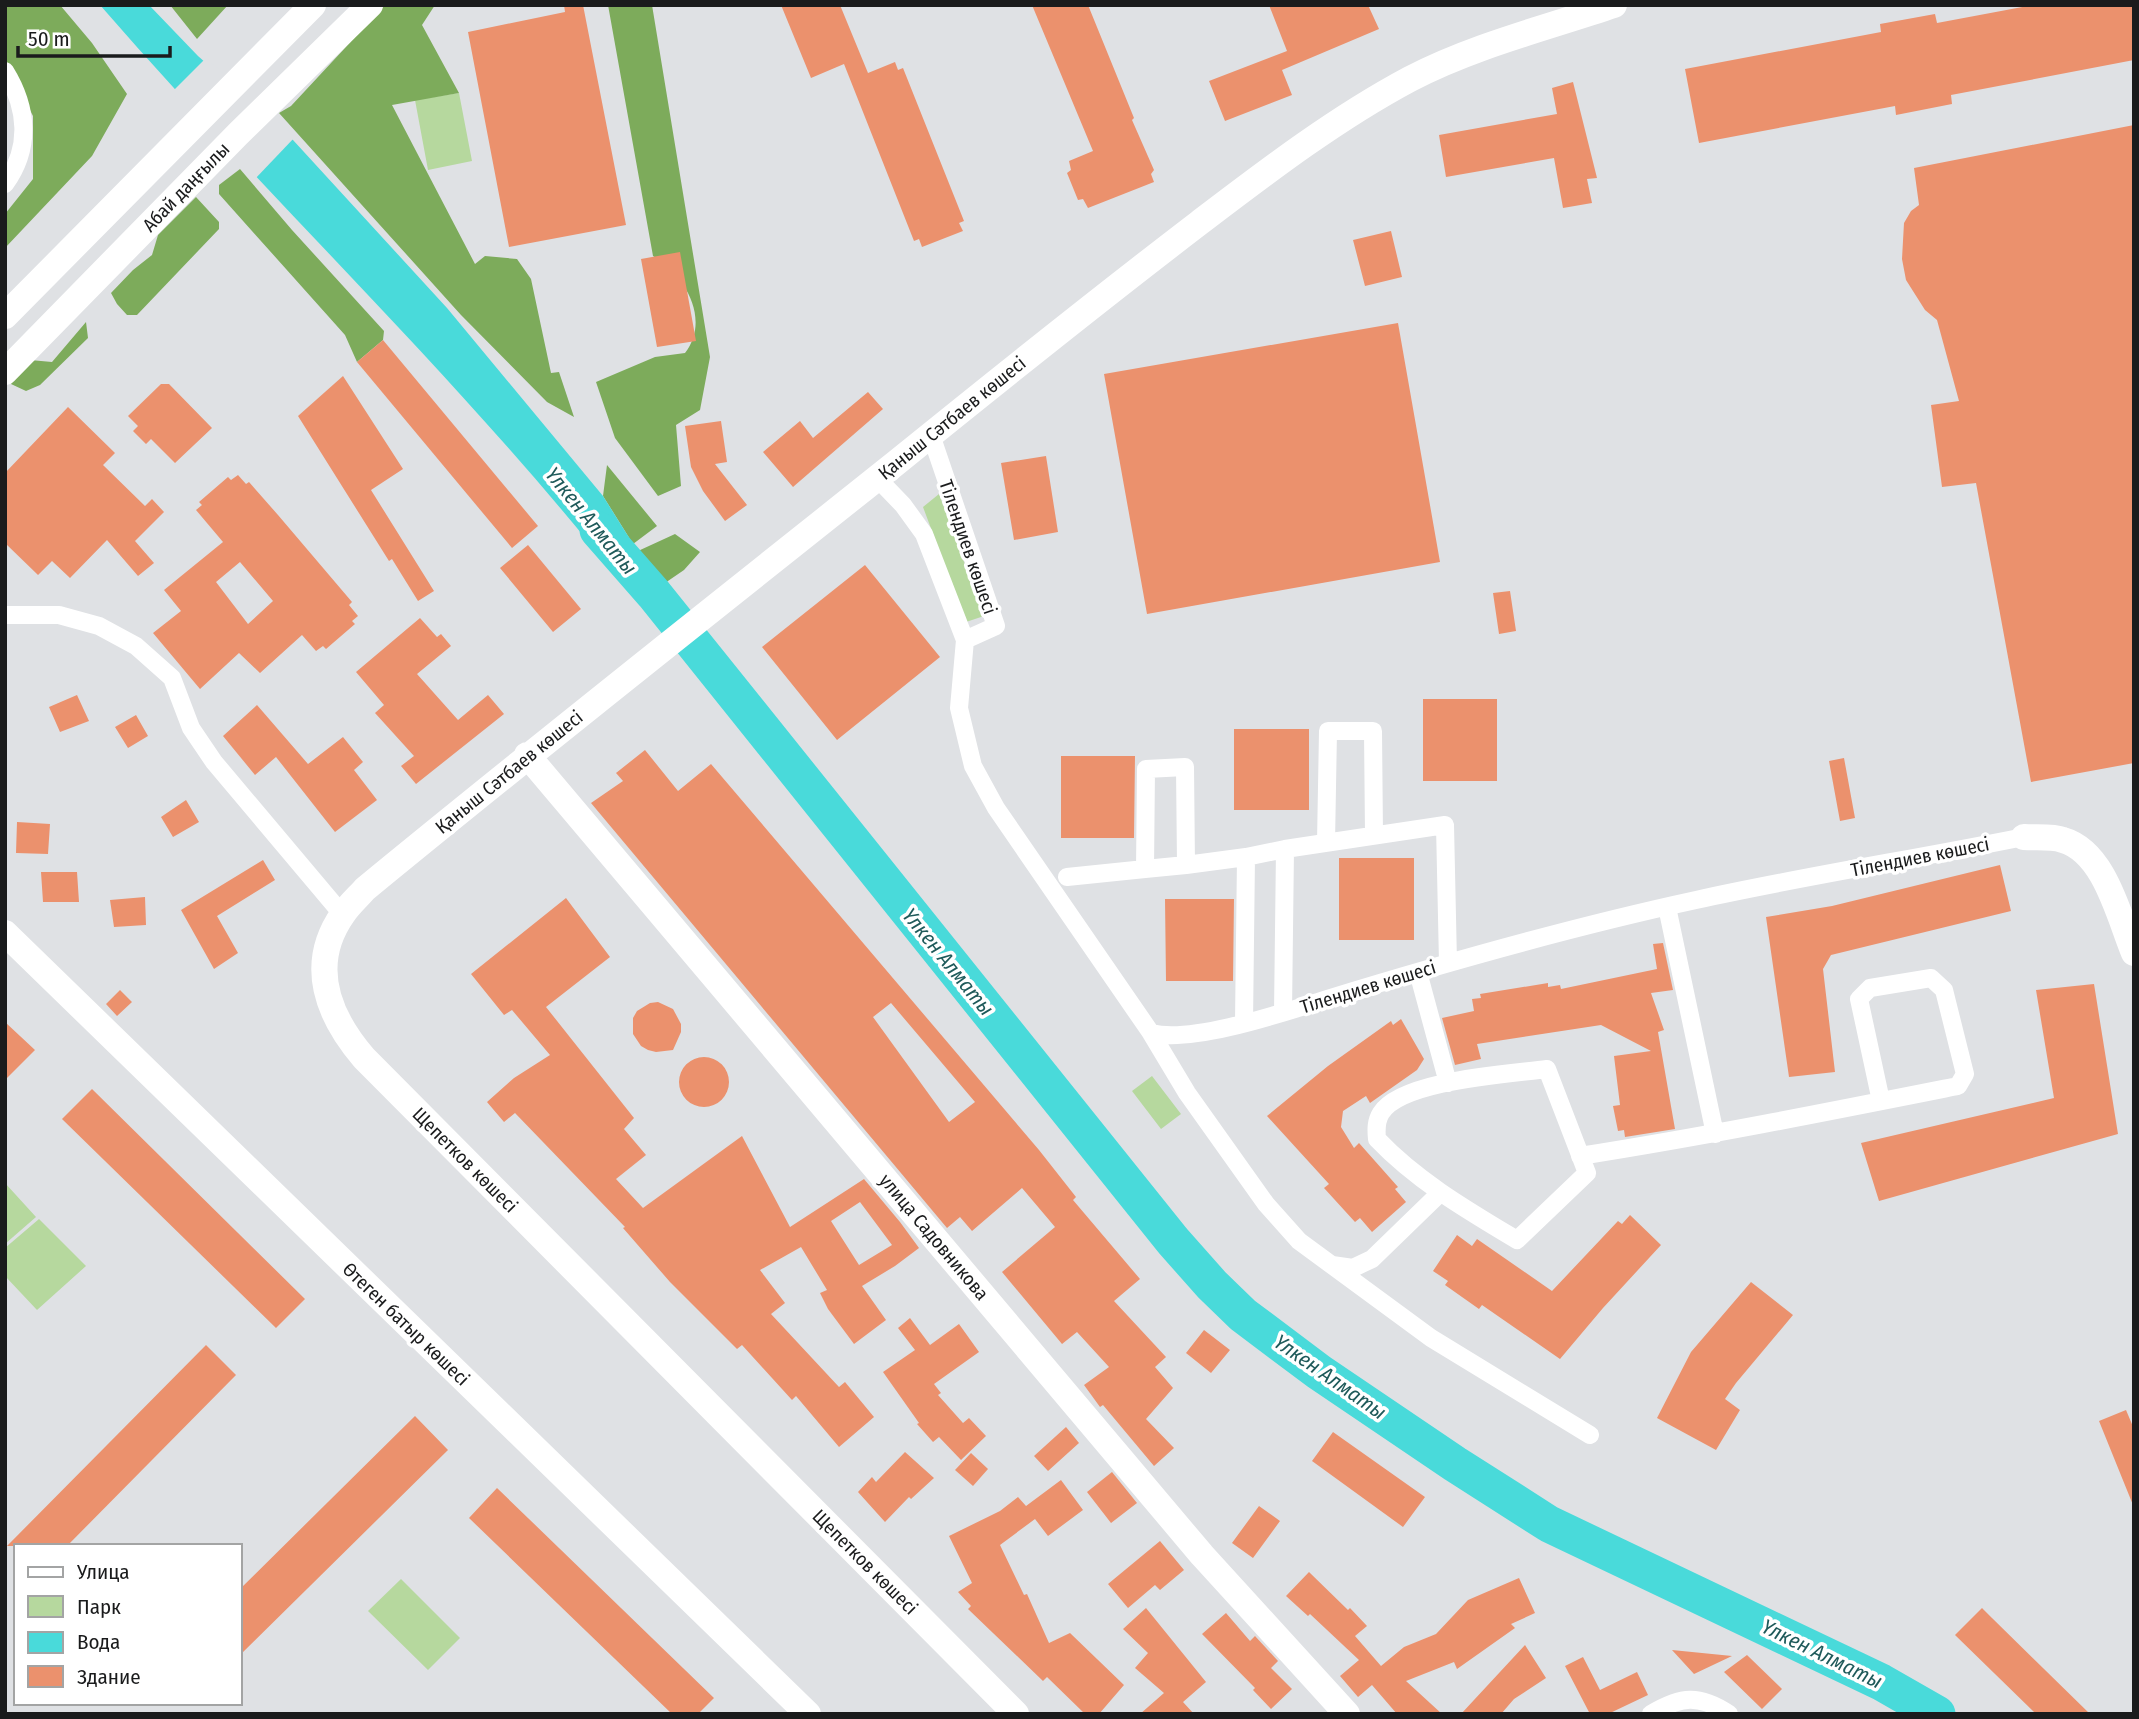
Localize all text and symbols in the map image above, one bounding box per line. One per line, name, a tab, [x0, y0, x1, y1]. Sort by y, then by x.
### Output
scale bar	[18, 14, 170, 58]
text: 50 m	[28, 26, 70, 52]
street label: Абай даңғылы	[138, 138, 234, 236]
street label: Қаныш Сәтбаев көшесі	[874, 351, 1030, 485]
water label: Үлкен Алматы	[540, 462, 642, 580]
street label: Тілендиев көшесі	[934, 477, 1002, 617]
street label: Қаныш Сәтбаев көшесі	[431, 705, 587, 839]
street label: Тілендиев көшесі	[1849, 832, 1991, 882]
water label: Үлкен Алматы	[897, 903, 999, 1021]
street label: Тілендиев көшесі	[1297, 955, 1439, 1019]
street label: Щепетков көшесі	[408, 1103, 522, 1217]
street label: улица Садовникова	[875, 1169, 993, 1305]
street label: Өтеген батыр көшесі	[338, 1258, 474, 1390]
water label: Үлкен Алматы	[1269, 1329, 1391, 1425]
street label: Щепетков көшесі	[808, 1505, 922, 1619]
legend	[14, 1544, 242, 1705]
text: Улица	[76, 1559, 130, 1585]
text: Парк	[77, 1594, 121, 1620]
water label: Үлкен Алматы	[1757, 1614, 1887, 1694]
text: Вода	[77, 1629, 120, 1655]
text: Здание	[77, 1664, 141, 1690]

